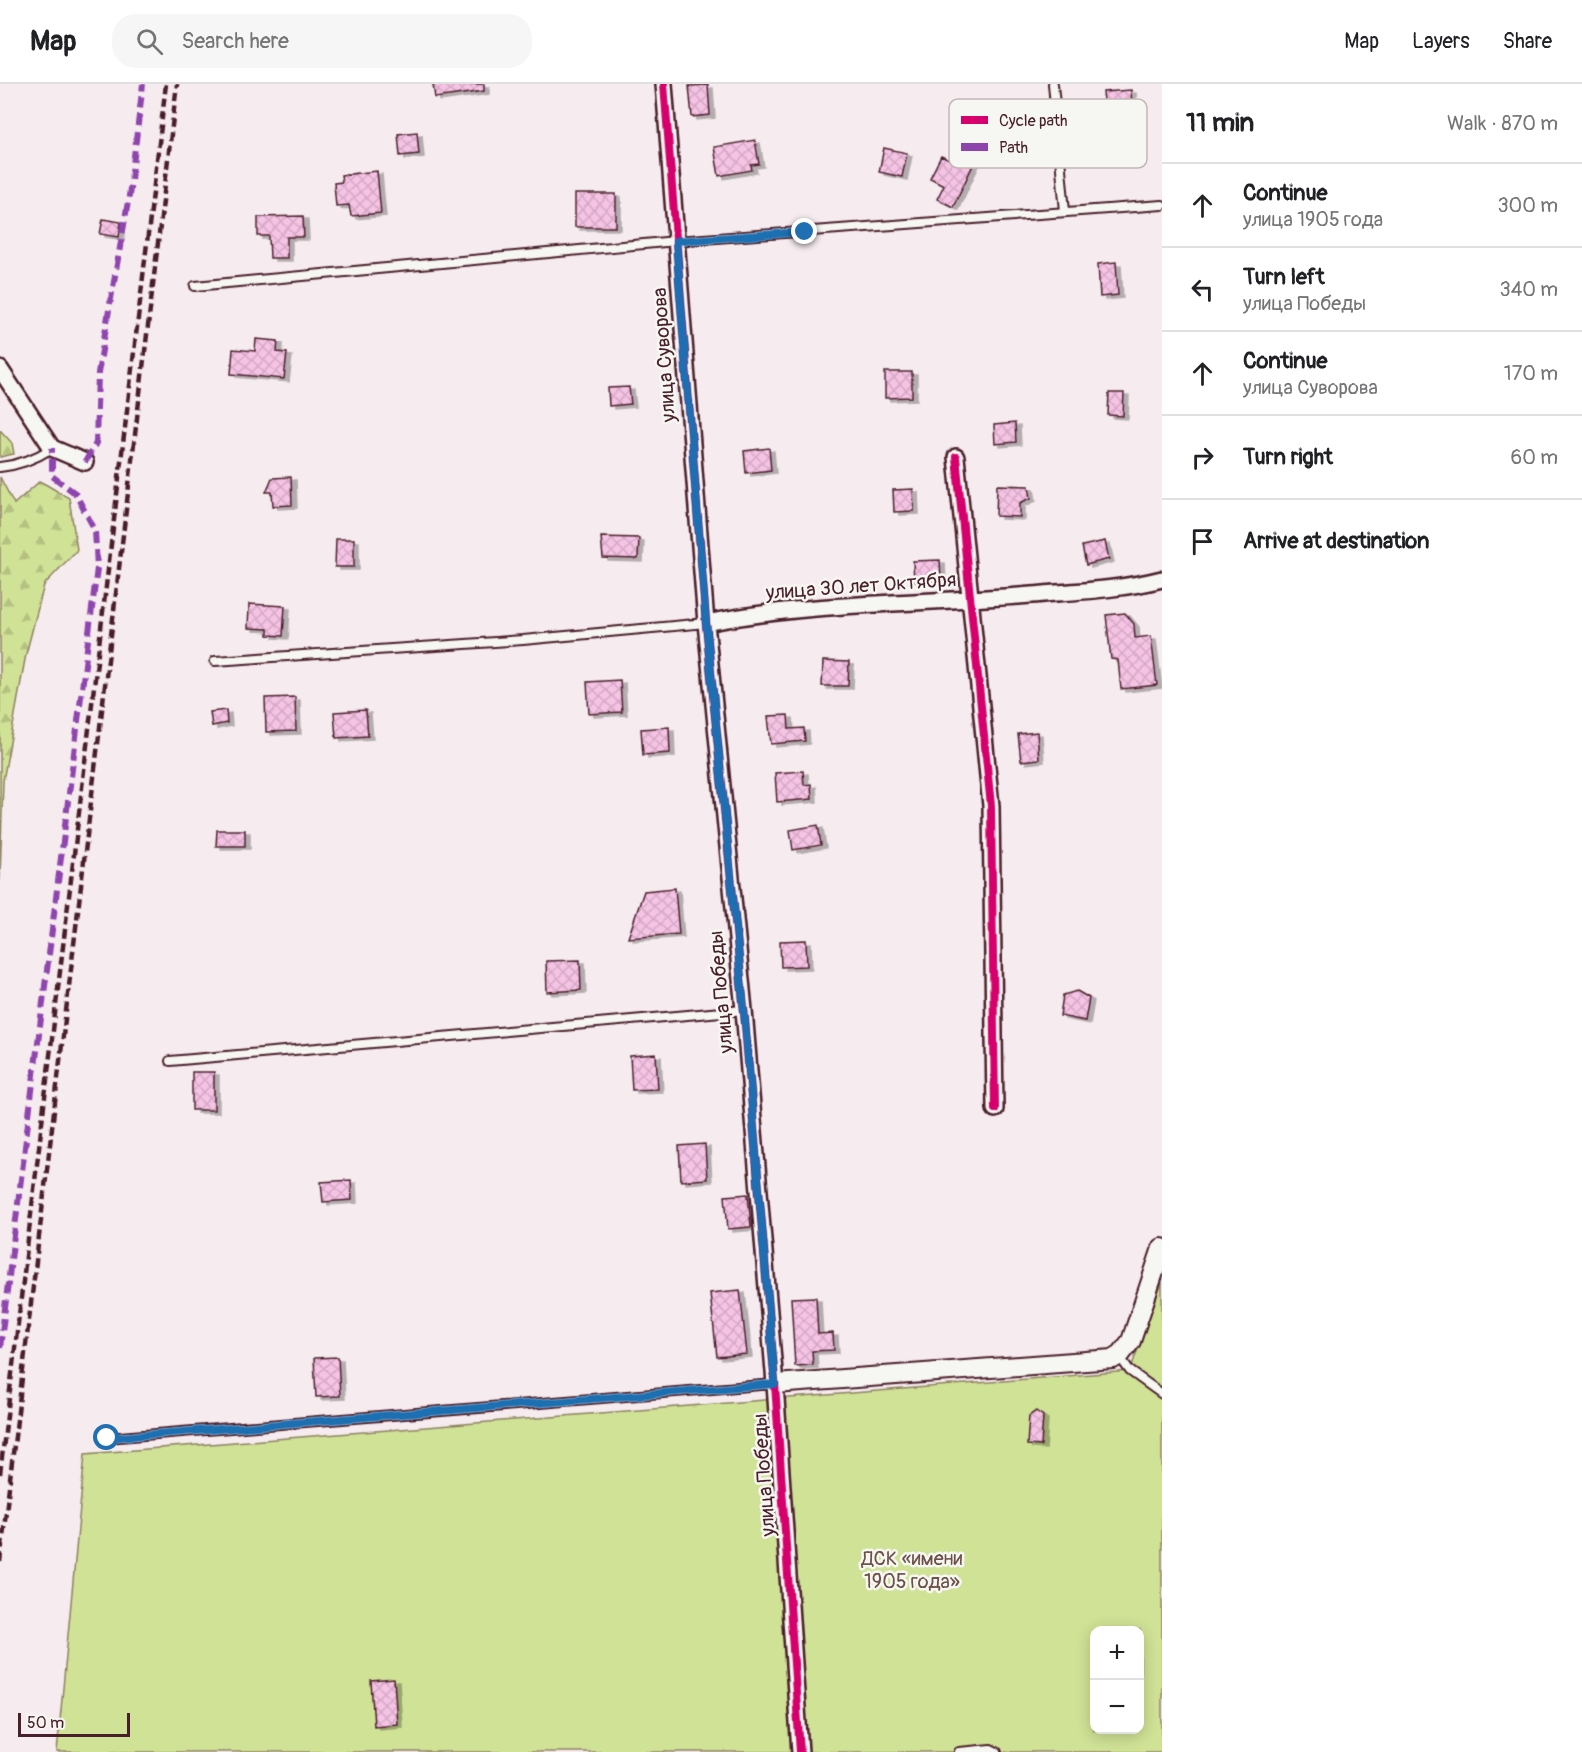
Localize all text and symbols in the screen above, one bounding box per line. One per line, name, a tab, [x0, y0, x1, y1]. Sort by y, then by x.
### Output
search box	[112, 14, 532, 68]
text: Map	[30, 24, 76, 59]
icon: search	[133, 25, 166, 58]
text: Search here	[181, 27, 289, 55]
text: Map	[1344, 28, 1379, 55]
text: Layers	[1412, 28, 1470, 55]
text: Share	[1503, 28, 1552, 55]
legend	[949, 99, 1147, 168]
text: 11 min	[1186, 107, 1254, 139]
text: Cycle path	[999, 111, 1067, 131]
text: Walk · 870 m	[1447, 111, 1558, 136]
text: Path	[999, 138, 1028, 158]
text: Continue	[1243, 179, 1327, 207]
icon: ahead	[1186, 189, 1219, 222]
text: 300 m	[1497, 193, 1558, 218]
text: улица 1905 года	[1243, 207, 1383, 232]
route end	[791, 218, 817, 244]
text: Turn left	[1243, 263, 1325, 291]
icon: left	[1186, 273, 1219, 306]
text: 340 m	[1499, 277, 1558, 302]
street label: улица Суворова	[647, 287, 681, 424]
text: улица Победы	[1243, 291, 1366, 316]
text: Continue	[1243, 347, 1327, 375]
icon: ahead	[1186, 357, 1219, 390]
text: 170 m	[1504, 361, 1558, 386]
text: улица Суворова	[1243, 375, 1378, 400]
icon: right	[1186, 441, 1219, 474]
text: Turn right	[1243, 443, 1333, 471]
text: 60 m	[1511, 445, 1558, 470]
icon: arrive	[1186, 525, 1219, 558]
text: Arrive at destination	[1243, 527, 1429, 555]
street label: улица 30 лет Октября	[764, 567, 957, 605]
street label: улица Победы	[703, 930, 739, 1055]
street label: улица Победы	[747, 1413, 781, 1538]
route start	[93, 1424, 119, 1450]
park label: ДСК «имени 1905 года»	[861, 1546, 963, 1594]
map controls	[1090, 1626, 1144, 1734]
button: +	[1090, 1626, 1144, 1680]
button: −	[1090, 1680, 1144, 1734]
scale bar	[18, 1710, 130, 1738]
text: 50 m	[27, 1713, 64, 1733]

